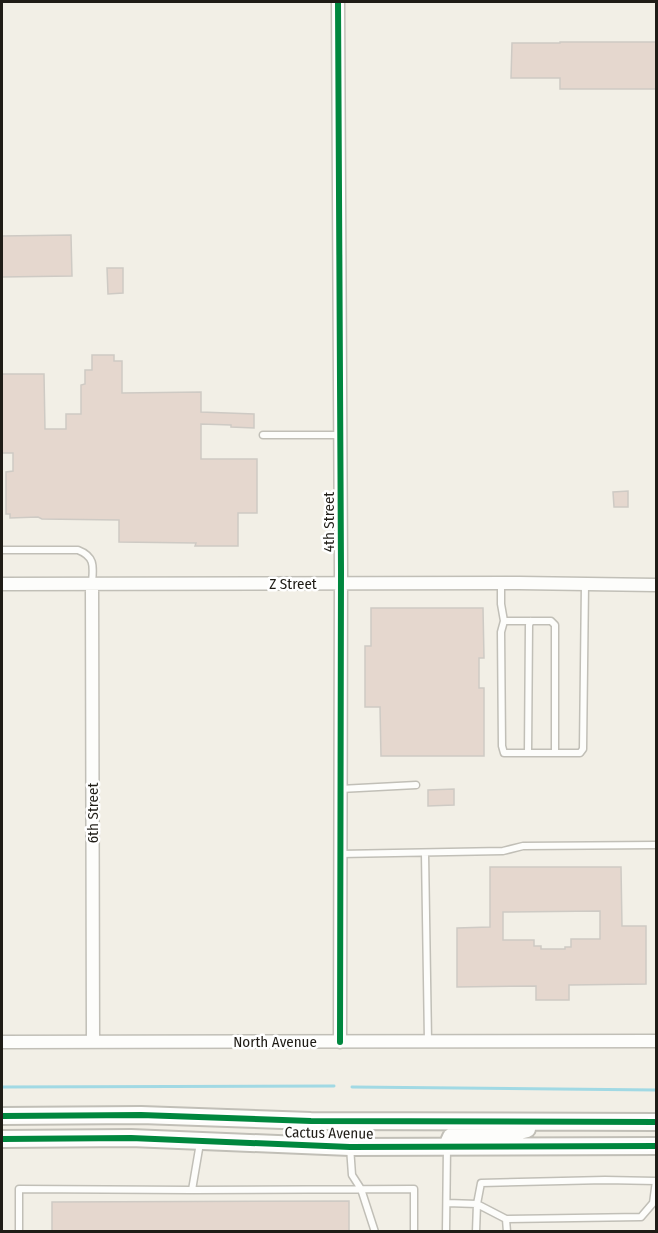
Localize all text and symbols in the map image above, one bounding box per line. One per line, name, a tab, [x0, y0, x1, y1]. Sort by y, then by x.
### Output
street label: 4th Street	[320, 492, 338, 552]
street label: Z Street	[269, 575, 317, 593]
street label: 6th Street	[84, 783, 102, 843]
street label: North Avenue	[233, 1033, 317, 1051]
street label: Cactus Avenue	[284, 1123, 374, 1143]

